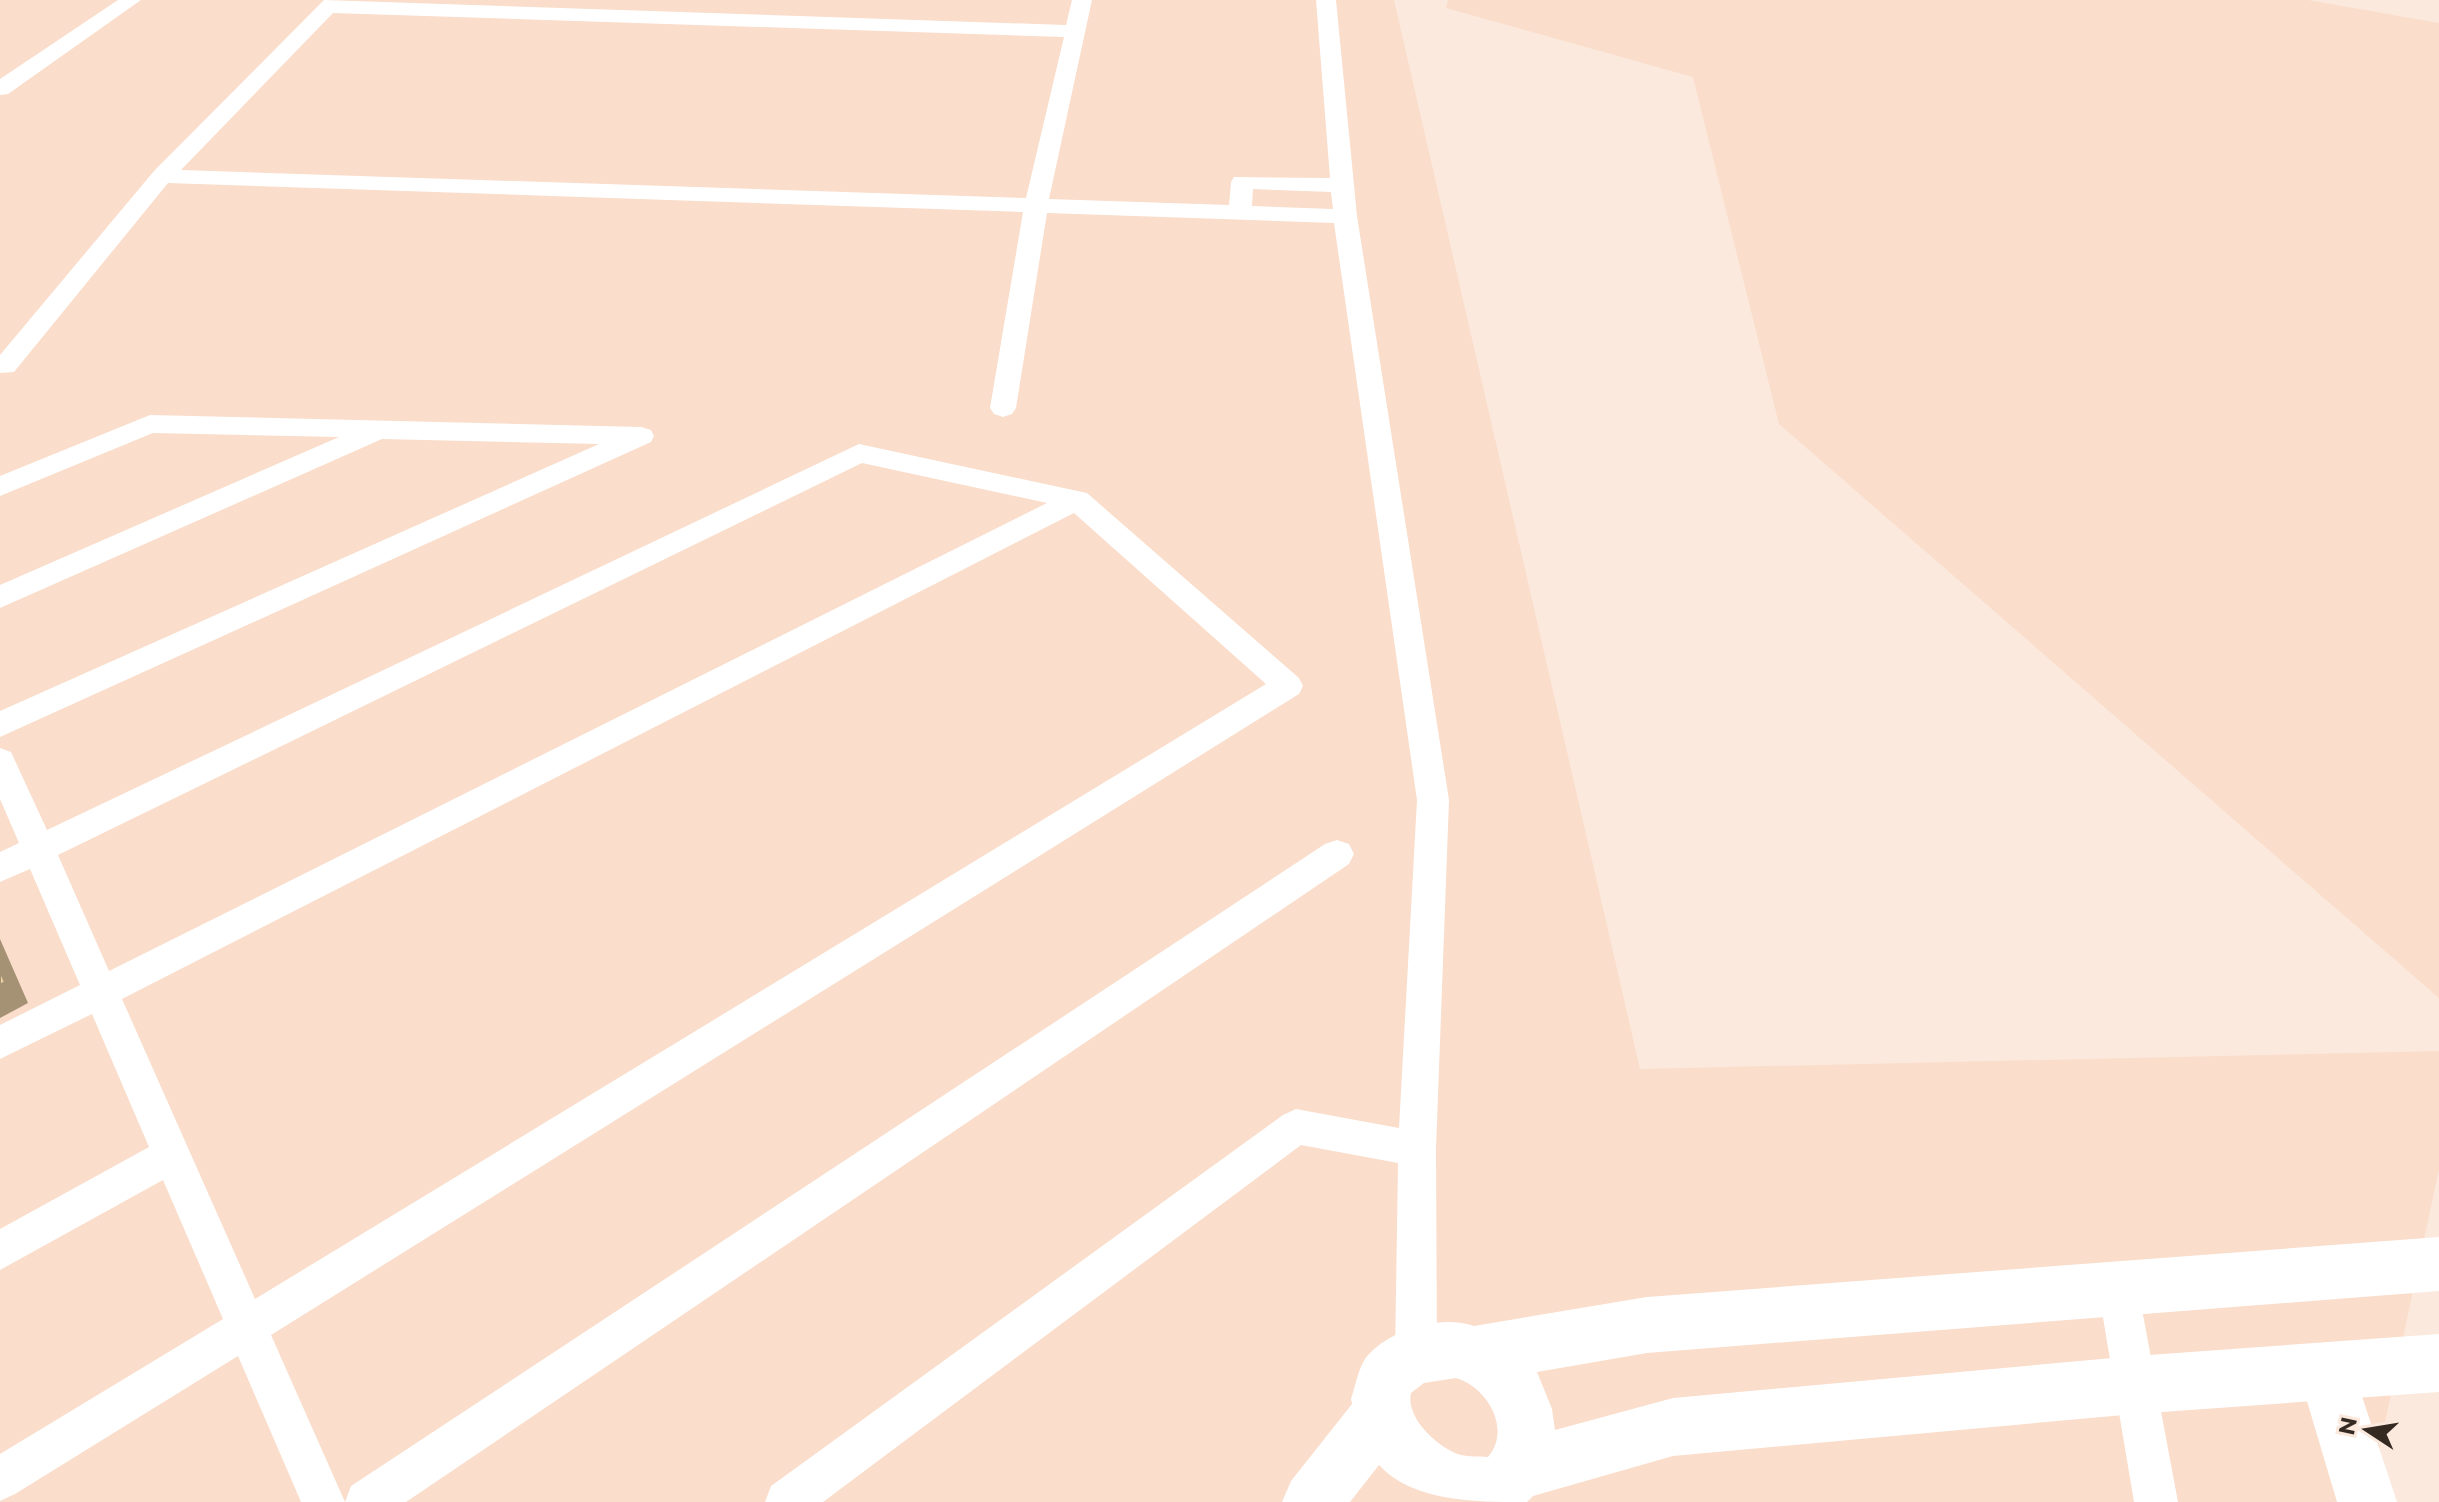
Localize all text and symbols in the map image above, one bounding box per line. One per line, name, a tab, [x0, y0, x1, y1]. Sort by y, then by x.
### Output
north arrow	[2327, 1390, 2407, 1470]
text: N	[2333, 1414, 2363, 1437]

